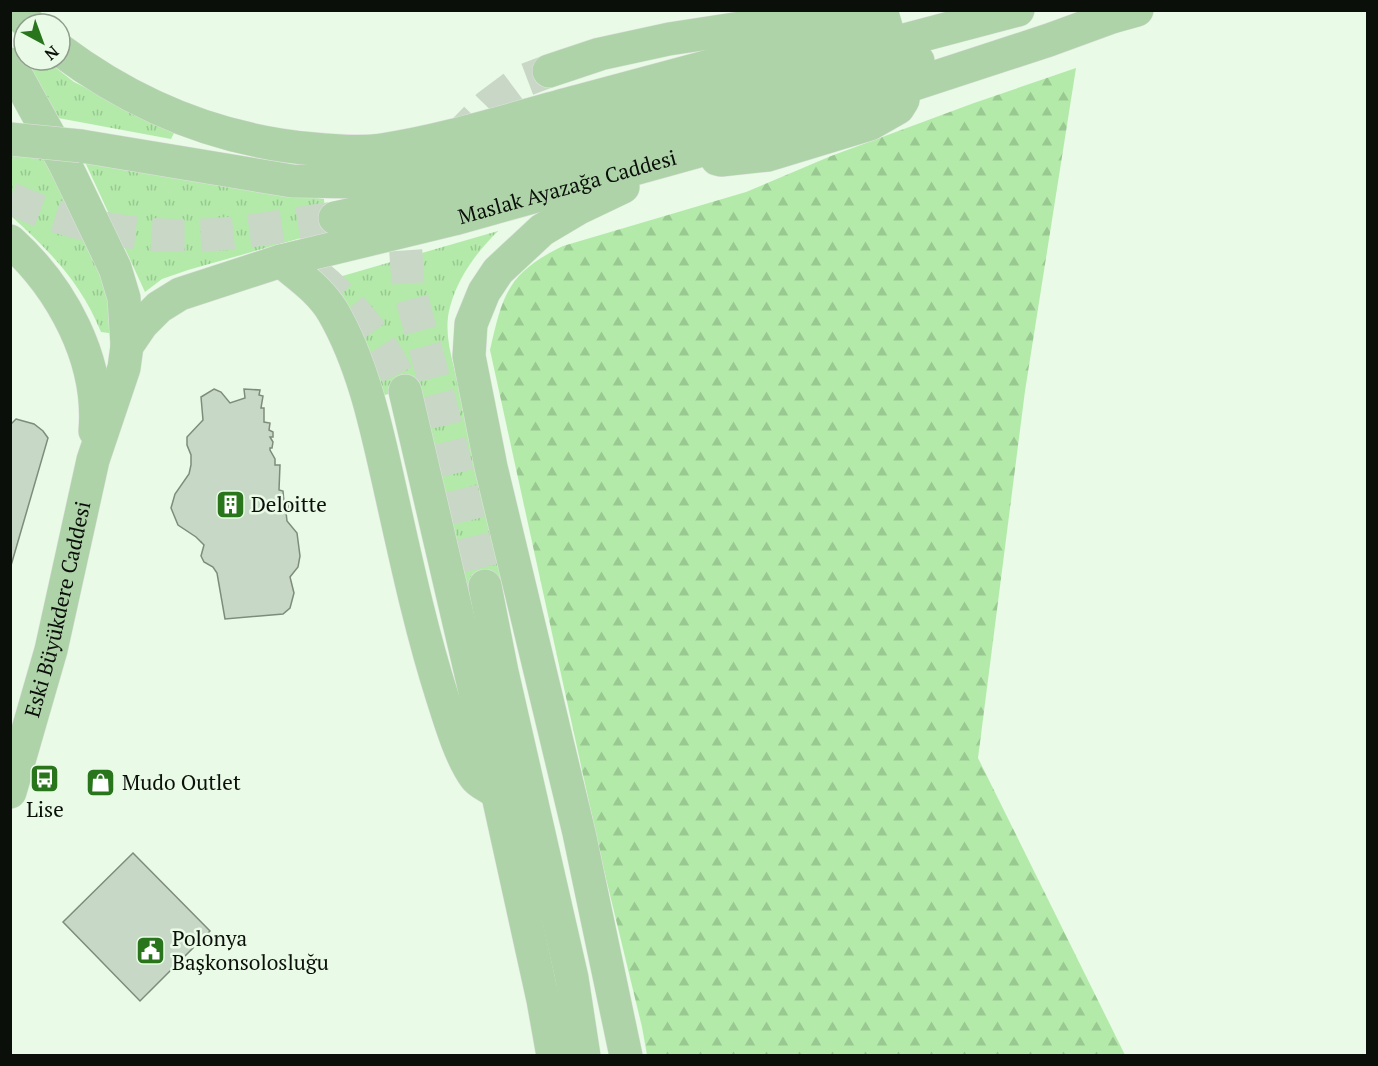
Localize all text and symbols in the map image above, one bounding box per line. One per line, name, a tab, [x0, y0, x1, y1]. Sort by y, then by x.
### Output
north arrow	[12, 12, 72, 72]
text: N	[40, 41, 64, 66]
street label: Maslak Ayazağa Caddesi	[455, 143, 680, 230]
building icon: Deloitte	[214, 489, 246, 521]
place label: Deloitte	[251, 490, 327, 518]
street label: Eski Büyükdere Caddesi	[17, 498, 96, 720]
bus stop icon: Lise	[29, 763, 61, 795]
shop icon: Mudo Outlet	[85, 767, 117, 799]
place label: Mudo Outlet	[122, 768, 241, 796]
place label: Lise	[26, 795, 64, 823]
place label: Polonya Başkonsolosluğu	[172, 924, 329, 976]
public building icon: Polonya Başkonsolosluğu	[135, 935, 167, 967]

